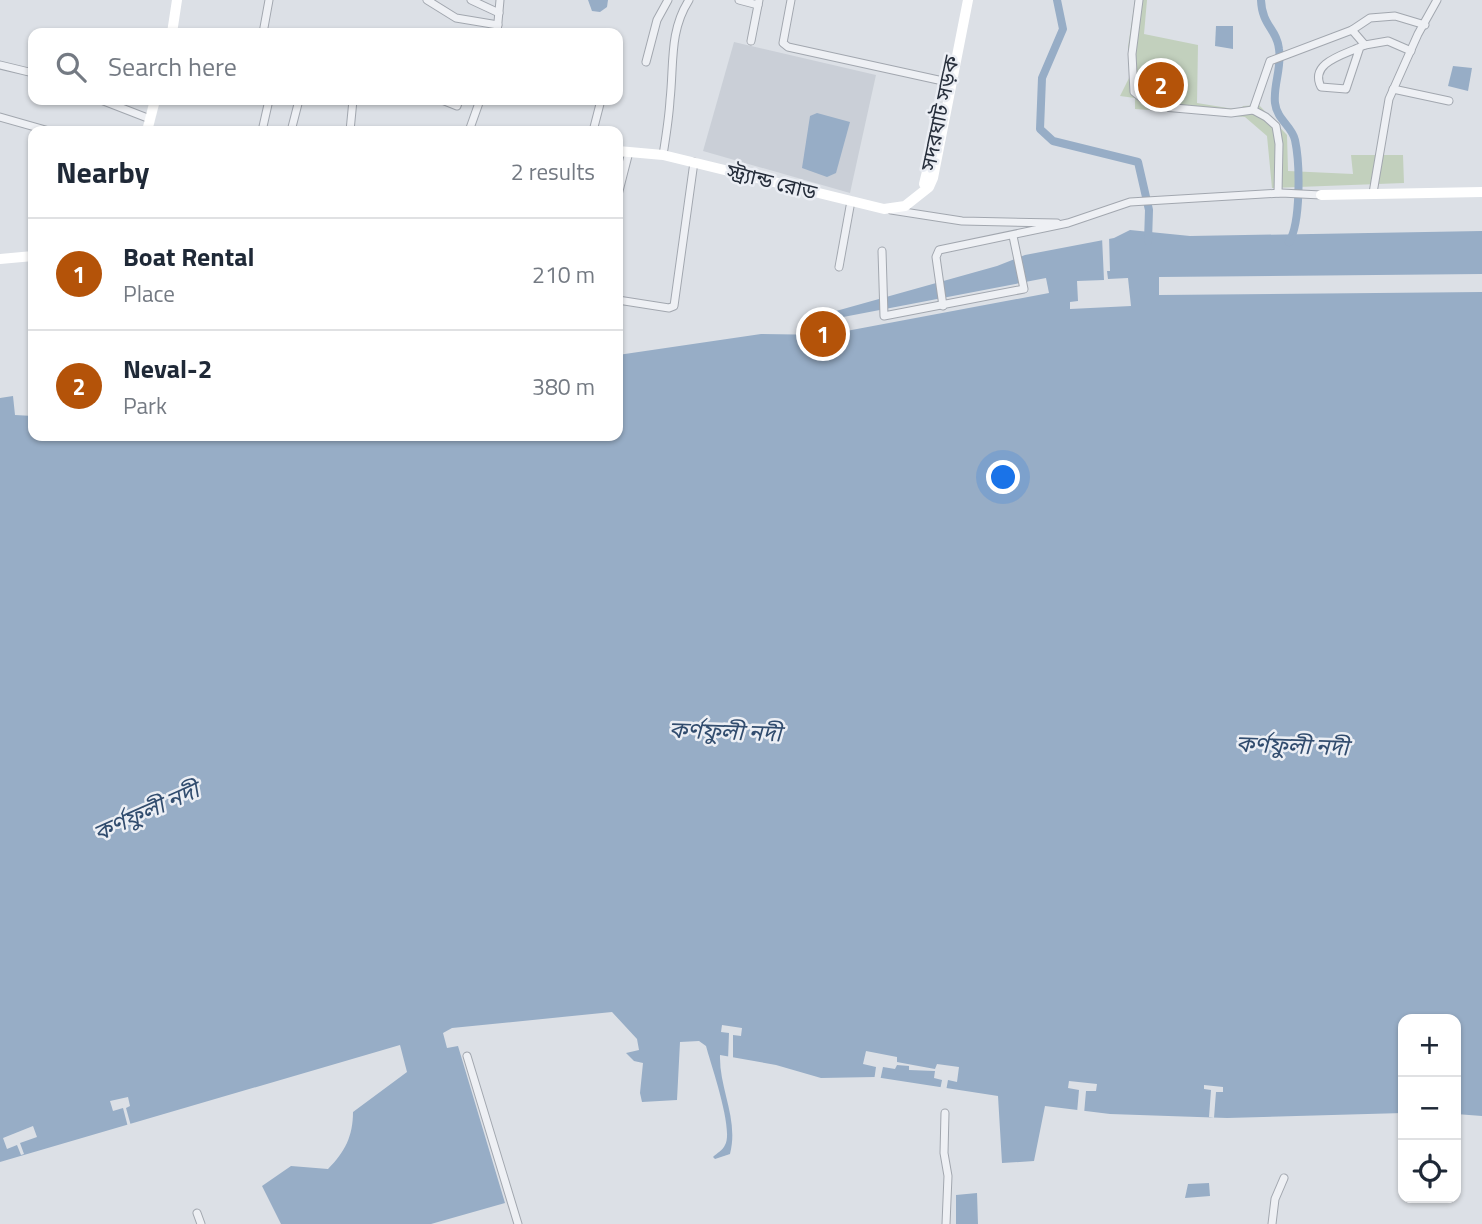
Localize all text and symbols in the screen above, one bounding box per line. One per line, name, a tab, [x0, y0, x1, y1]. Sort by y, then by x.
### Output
search box	[28, 28, 623, 105]
text: Search here	[108, 47, 237, 86]
icon: search	[52, 48, 90, 86]
street label: সদরঘাট সড়ক	[911, 51, 967, 174]
pin: 2	[1138, 59, 1184, 111]
text: Nearby	[56, 149, 149, 195]
text: 2 results	[511, 154, 595, 189]
street label: স্ট্র্যান্ড রোড	[723, 154, 821, 208]
text: Boat Rental	[123, 237, 254, 276]
text: 1	[73, 257, 85, 292]
text: 210 m	[532, 257, 595, 292]
text: Place	[123, 276, 175, 311]
pin: 1	[800, 308, 846, 360]
text: Neval-2	[123, 349, 212, 388]
text: 2	[73, 369, 85, 404]
text: 380 m	[532, 369, 595, 404]
text: Park	[123, 388, 167, 423]
your location	[986, 460, 1020, 494]
water label: কর্ণফুলী নদী	[668, 712, 786, 751]
water label: কর্ণফুলী নদী	[1235, 726, 1353, 765]
water label: কর্ণফুলী নদী	[87, 771, 208, 850]
map controls	[1398, 1014, 1461, 1203]
button: +	[1398, 1014, 1461, 1077]
button: −	[1398, 1077, 1461, 1140]
button: locate	[1398, 1140, 1461, 1203]

